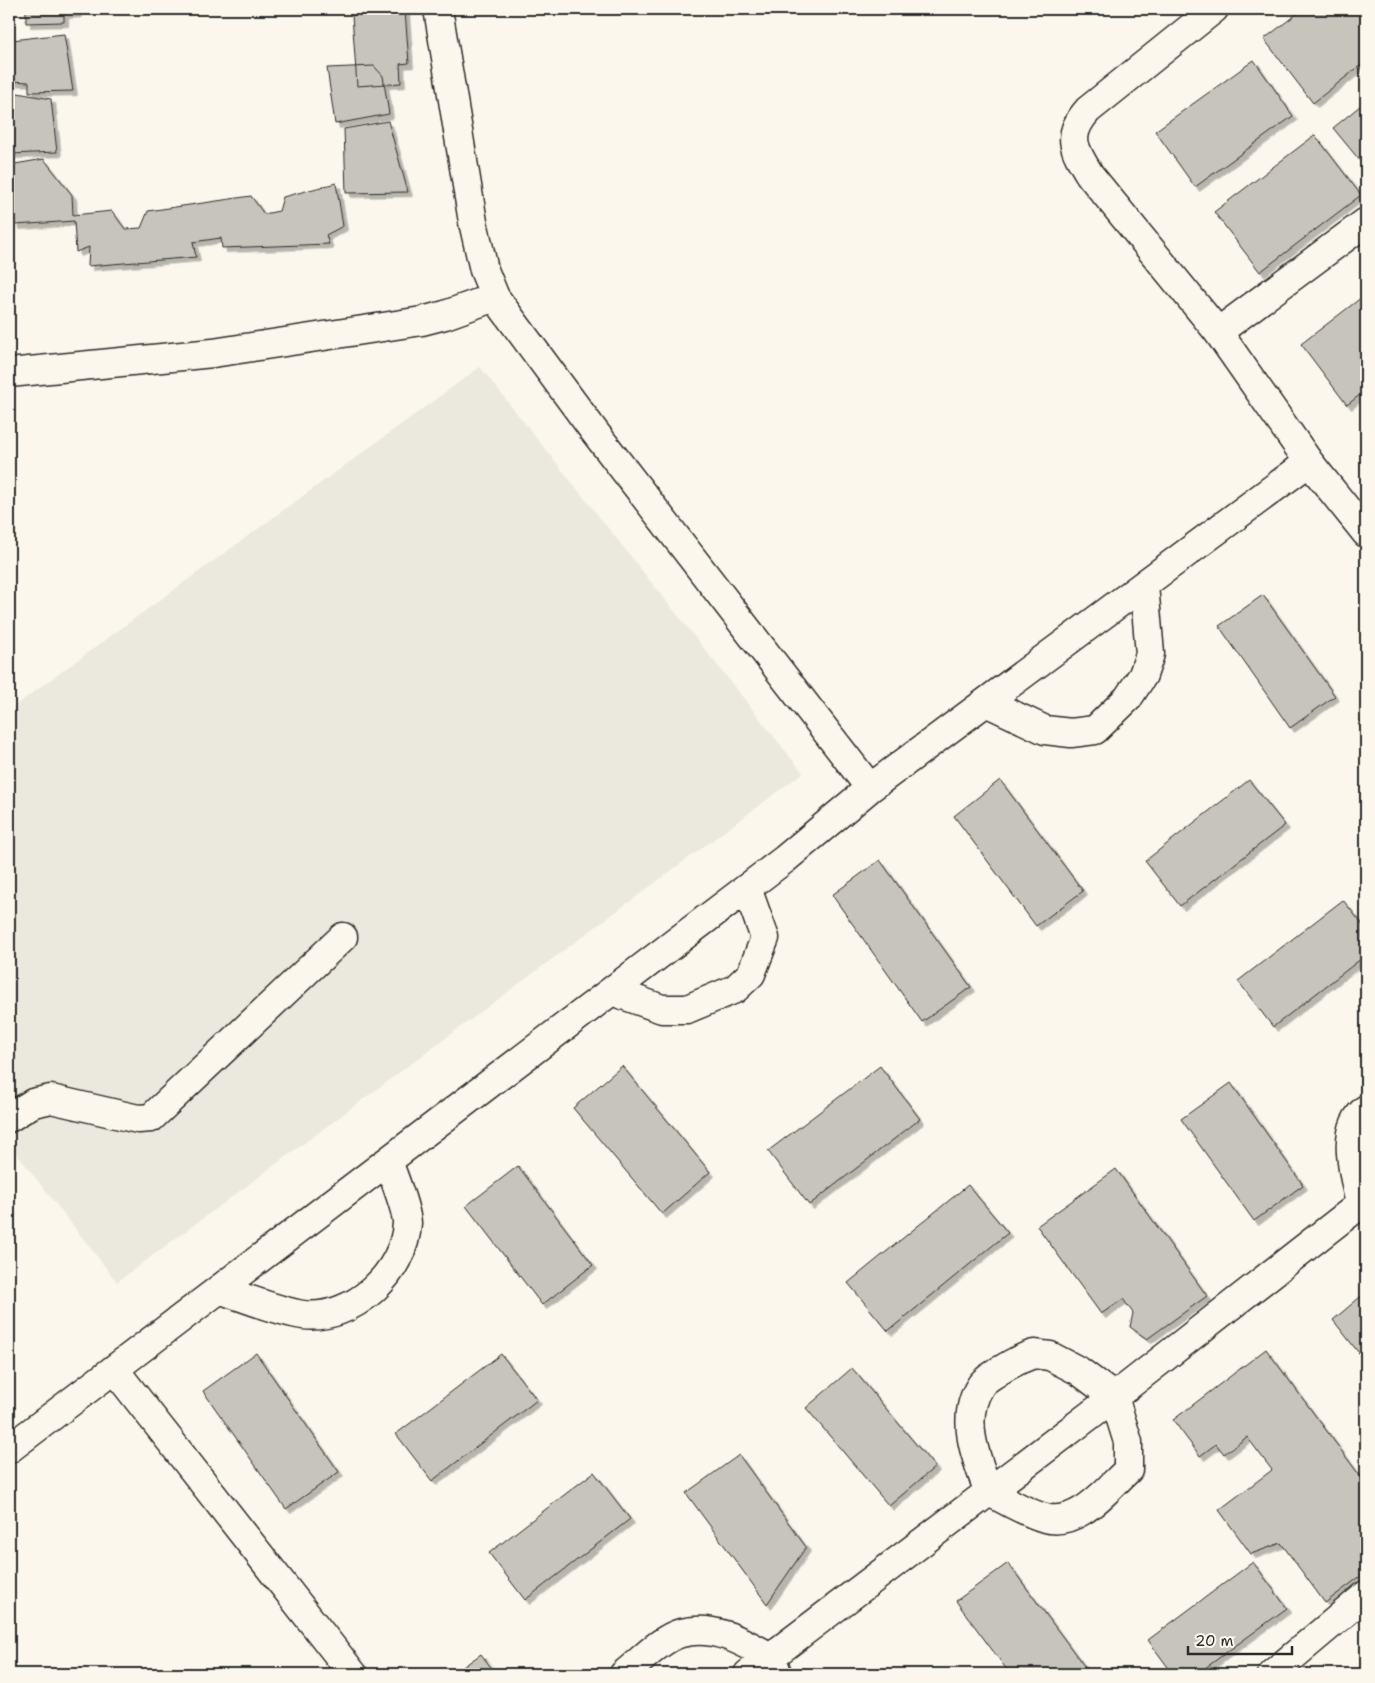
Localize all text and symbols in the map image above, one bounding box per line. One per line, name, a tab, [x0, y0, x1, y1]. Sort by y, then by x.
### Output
scale bar	[1188, 1623, 1291, 1655]
text: 20 m	[1195, 1631, 1234, 1651]

